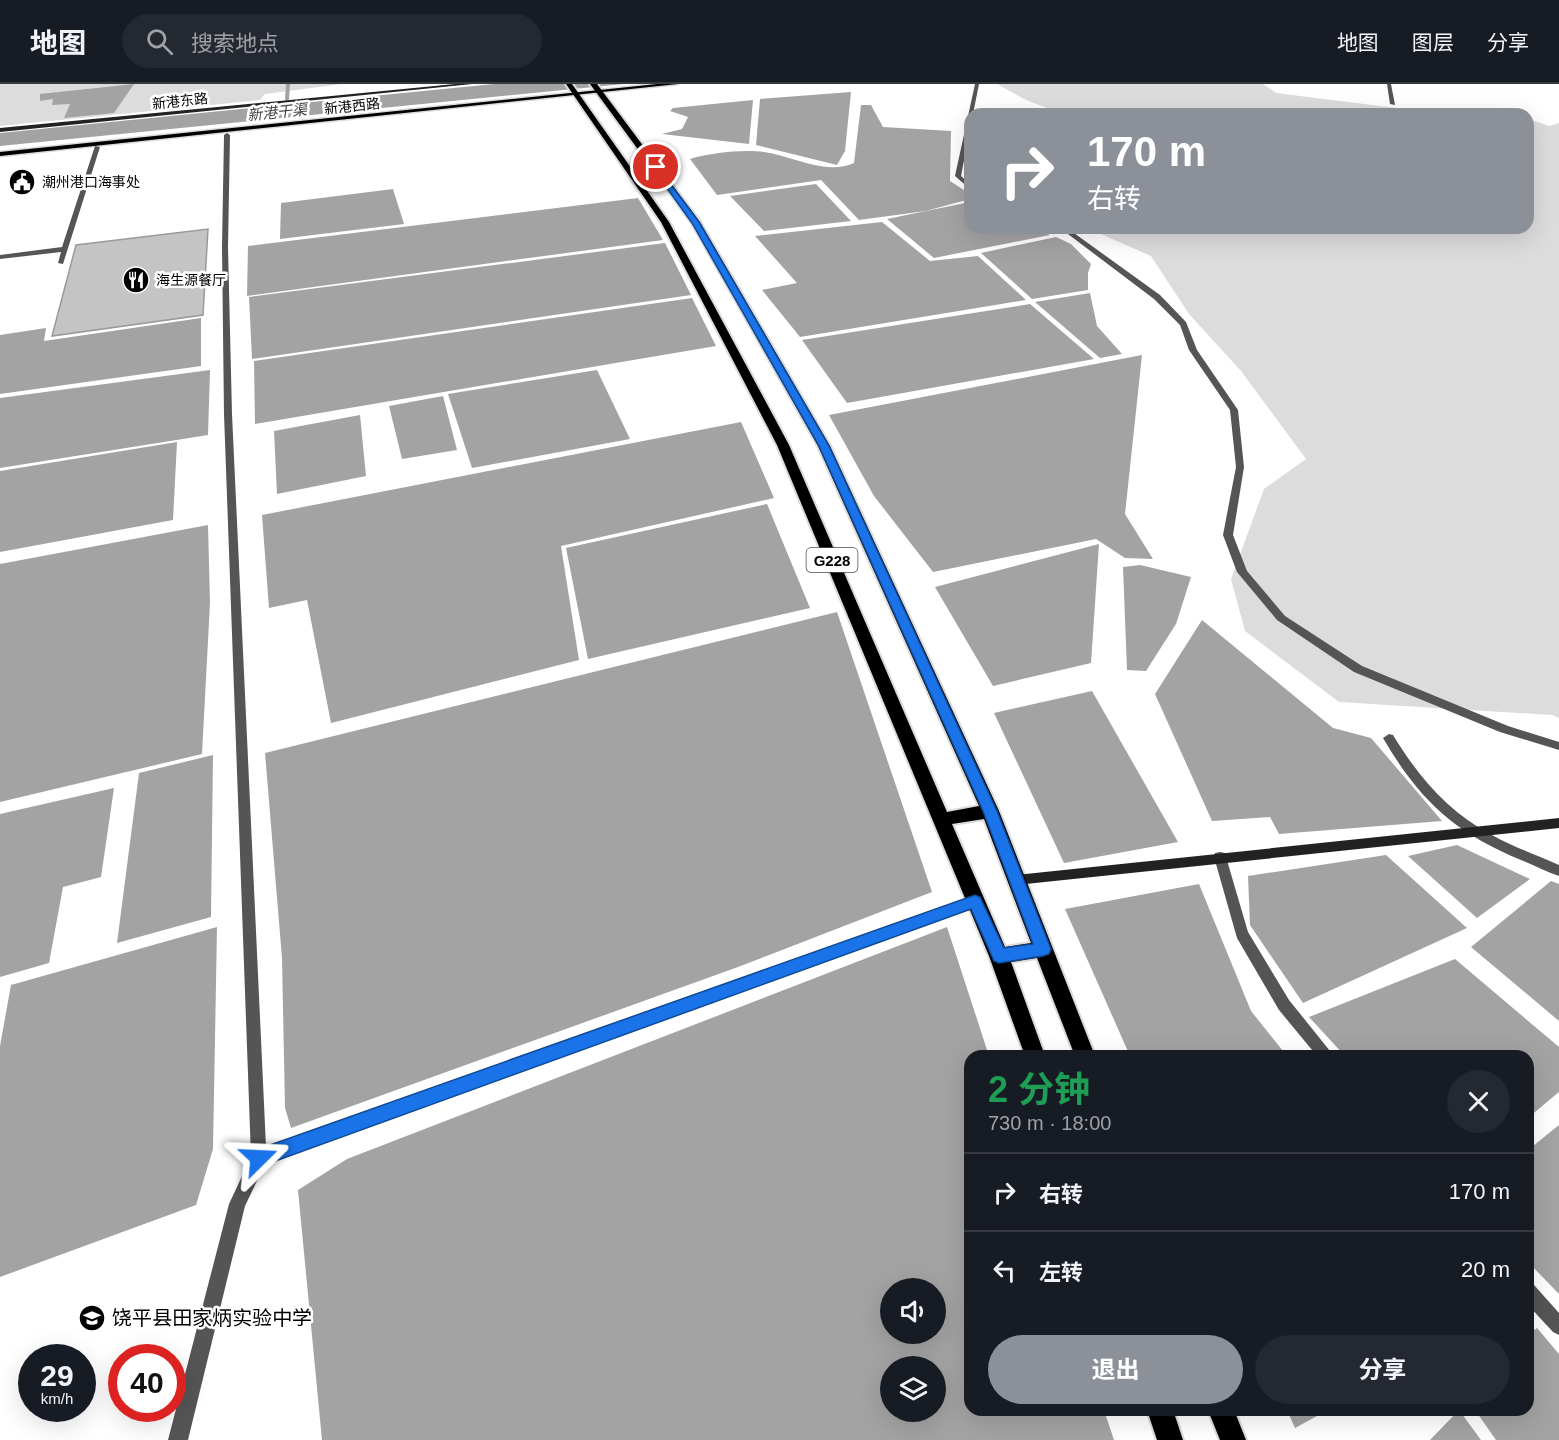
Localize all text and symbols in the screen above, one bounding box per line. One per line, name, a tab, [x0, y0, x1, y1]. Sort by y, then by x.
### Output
search box	[122, 14, 542, 68]
icon: search	[143, 25, 176, 58]
text: 地图	[30, 28, 86, 59]
text: 搜索地点	[191, 31, 279, 56]
text: 地图	[1337, 31, 1379, 54]
text: 图层	[1412, 31, 1454, 54]
text: 分享	[1487, 31, 1529, 54]
street label: 新港东路	[151, 90, 209, 112]
street label: 新港西路	[323, 95, 381, 117]
water label: 新港干渠	[246, 100, 310, 124]
text: 170 m	[1087, 128, 1206, 175]
icon: right	[988, 132, 1066, 210]
pin	[630, 141, 681, 192]
icon: arrive	[639, 150, 672, 183]
public building icon: 潮州港口海事处	[7, 167, 37, 197]
place label: 潮州港口海事处	[42, 174, 140, 190]
text: 右转	[1087, 184, 1141, 214]
restaurant icon: 海生源餐厅	[121, 265, 151, 295]
place label: 海生源餐厅	[156, 272, 226, 288]
road number: G228	[806, 548, 858, 572]
text: 2 分钟	[988, 1069, 1090, 1110]
button: close	[1447, 1070, 1510, 1133]
text: 730 m · 18:00	[988, 1112, 1111, 1134]
position arrow	[227, 1126, 291, 1190]
icon: right	[988, 1176, 1021, 1209]
text: 170 m	[1449, 1179, 1510, 1204]
text: 右转	[1039, 1182, 1083, 1207]
icon: left	[988, 1254, 1021, 1287]
text: 20 m	[1461, 1257, 1510, 1282]
text: 左转	[1039, 1260, 1083, 1285]
map controls	[880, 1278, 946, 1422]
button: sound	[880, 1278, 946, 1344]
school or university icon: 饶平县田家炳实验中学	[77, 1303, 107, 1333]
place label: 饶平县田家炳实验中学	[112, 1307, 312, 1329]
button: 退出	[988, 1335, 1243, 1404]
button: 分享	[1255, 1335, 1510, 1404]
speed limit sign: 40	[108, 1344, 186, 1422]
button: layers	[880, 1356, 946, 1422]
text: 29	[40, 1359, 74, 1392]
text: km/h	[41, 1390, 73, 1407]

